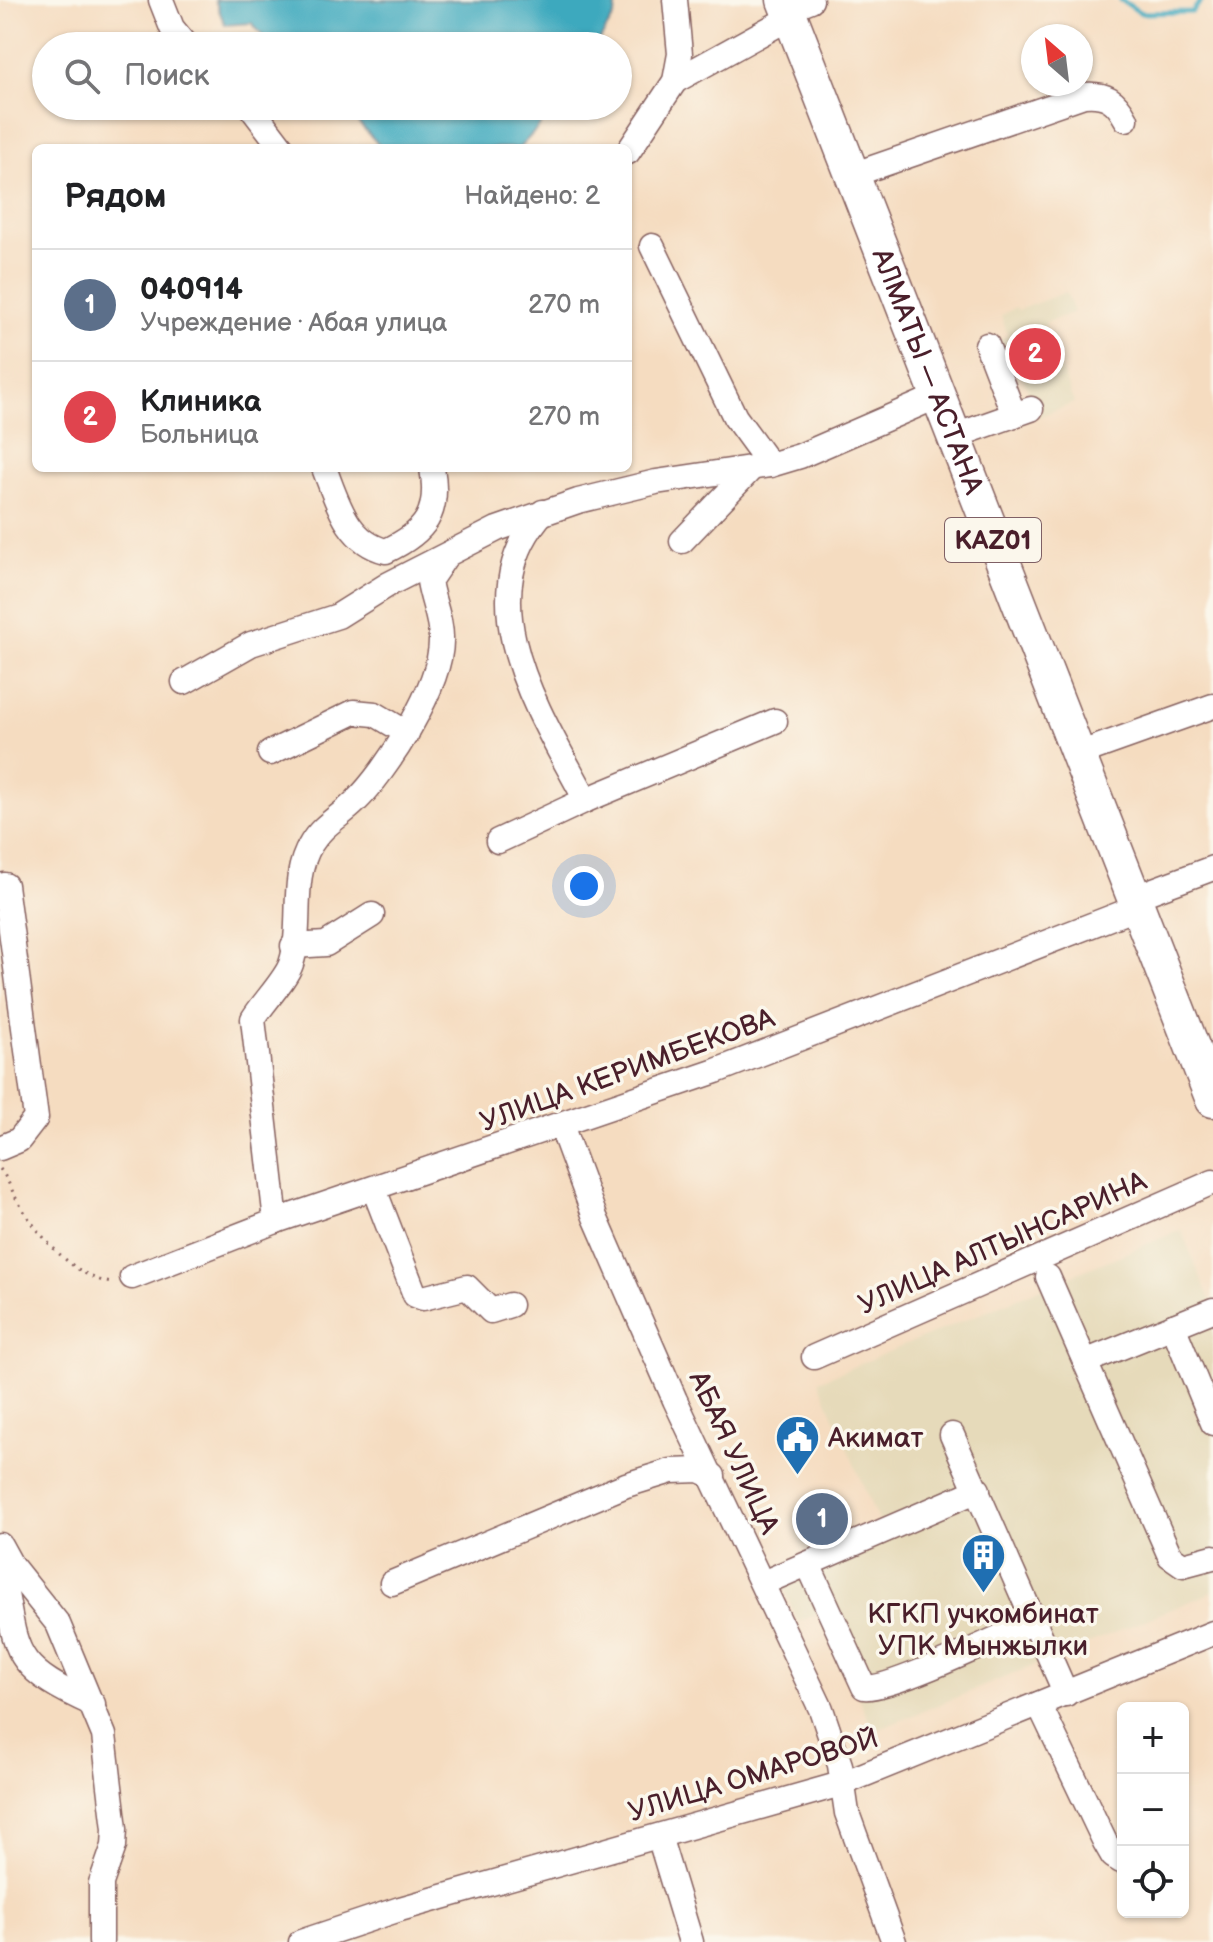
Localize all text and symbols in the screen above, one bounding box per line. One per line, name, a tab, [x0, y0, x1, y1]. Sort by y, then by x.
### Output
north arrow	[1021, 24, 1093, 96]
search box	[32, 32, 632, 120]
icon: search	[60, 54, 104, 98]
text: Поиск	[124, 58, 210, 94]
text: Рядом	[64, 176, 166, 217]
text: Найдено: 2	[464, 181, 600, 212]
street label: АЛМАТЫ — АСТАНА	[864, 243, 990, 500]
text: 040914	[140, 272, 243, 308]
text: 1	[85, 290, 95, 321]
text: 270 m	[528, 290, 600, 321]
text: Учреждение · Абая улица	[140, 308, 447, 339]
pin: 2	[1009, 324, 1061, 384]
text: Клиника	[140, 384, 261, 420]
text: 2	[82, 402, 98, 433]
text: 270 m	[528, 402, 600, 433]
text: Больница	[140, 420, 259, 451]
road number: KАZ01	[945, 518, 1041, 562]
your location	[564, 866, 604, 906]
street label: УЛИЦА КЕРИМБЕКОВА	[476, 1001, 780, 1139]
street label: УЛИЦА АЛТЫНСАРИНА	[853, 1164, 1153, 1322]
street label: АБАЯ УЛИЦА	[681, 1365, 786, 1540]
public building icon: Акимат	[773, 1413, 821, 1476]
place label: Акимат	[827, 1422, 924, 1455]
pin: 1	[796, 1489, 848, 1549]
building icon: КГКП учкомбинат УПК Мынжылки	[959, 1532, 1007, 1595]
place label: КГКП учкомбинат УПК Мынжылки	[867, 1598, 1099, 1663]
map controls	[1117, 1702, 1189, 1918]
button: +	[1117, 1702, 1189, 1774]
street label: УЛИЦА ОМАРОВОЙ	[624, 1722, 882, 1829]
button: −	[1117, 1774, 1189, 1846]
button: locate	[1117, 1846, 1189, 1918]

